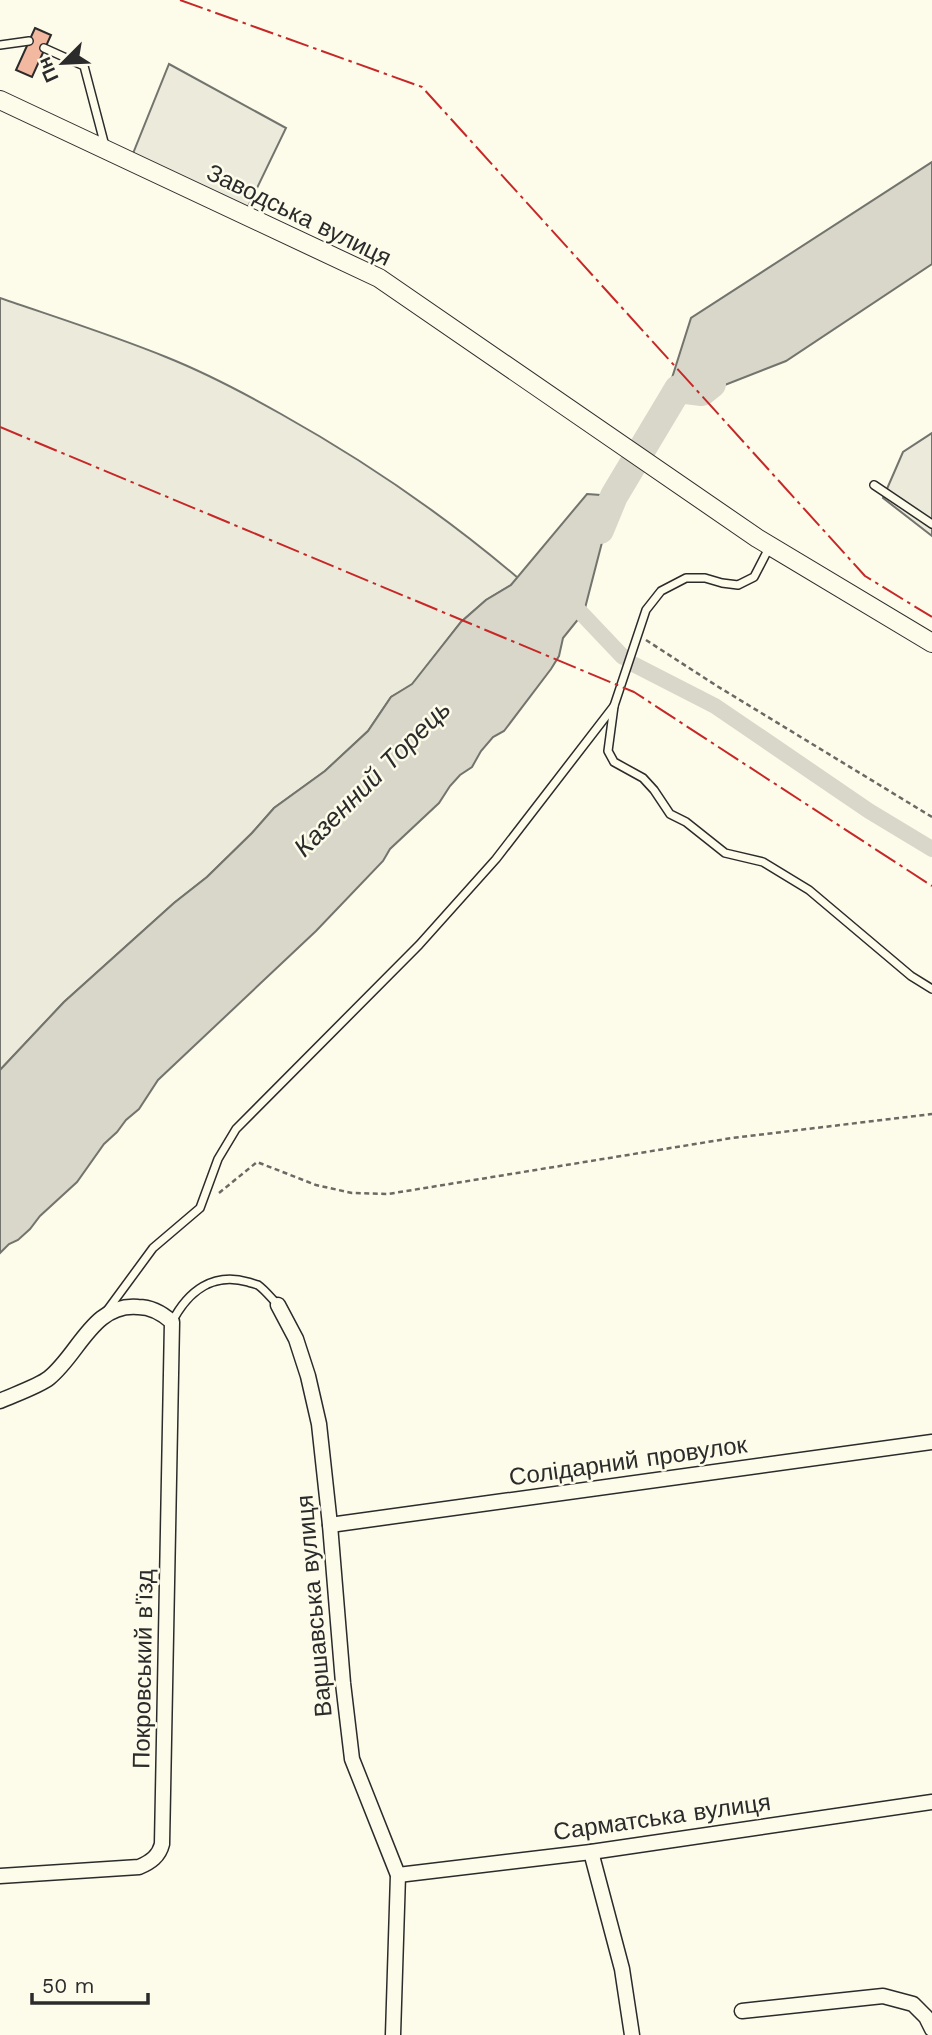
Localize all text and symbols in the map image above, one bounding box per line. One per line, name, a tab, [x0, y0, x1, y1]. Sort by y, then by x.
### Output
north arrow	[28, 28, 98, 98]
text: Пн	[32, 54, 64, 86]
street label: Заводська вулиця	[202, 158, 396, 272]
water label: Казенний Торець	[288, 694, 456, 862]
street label: Солідарний провулок	[507, 1430, 749, 1492]
street label: Варшавська вулиця	[290, 1494, 338, 1718]
street label: Покровський в'їзд	[127, 1569, 159, 1769]
street label: Сарматська вулиця	[551, 1788, 773, 1846]
scale bar	[32, 1962, 147, 2006]
text: 50 m	[42, 1973, 94, 1998]

